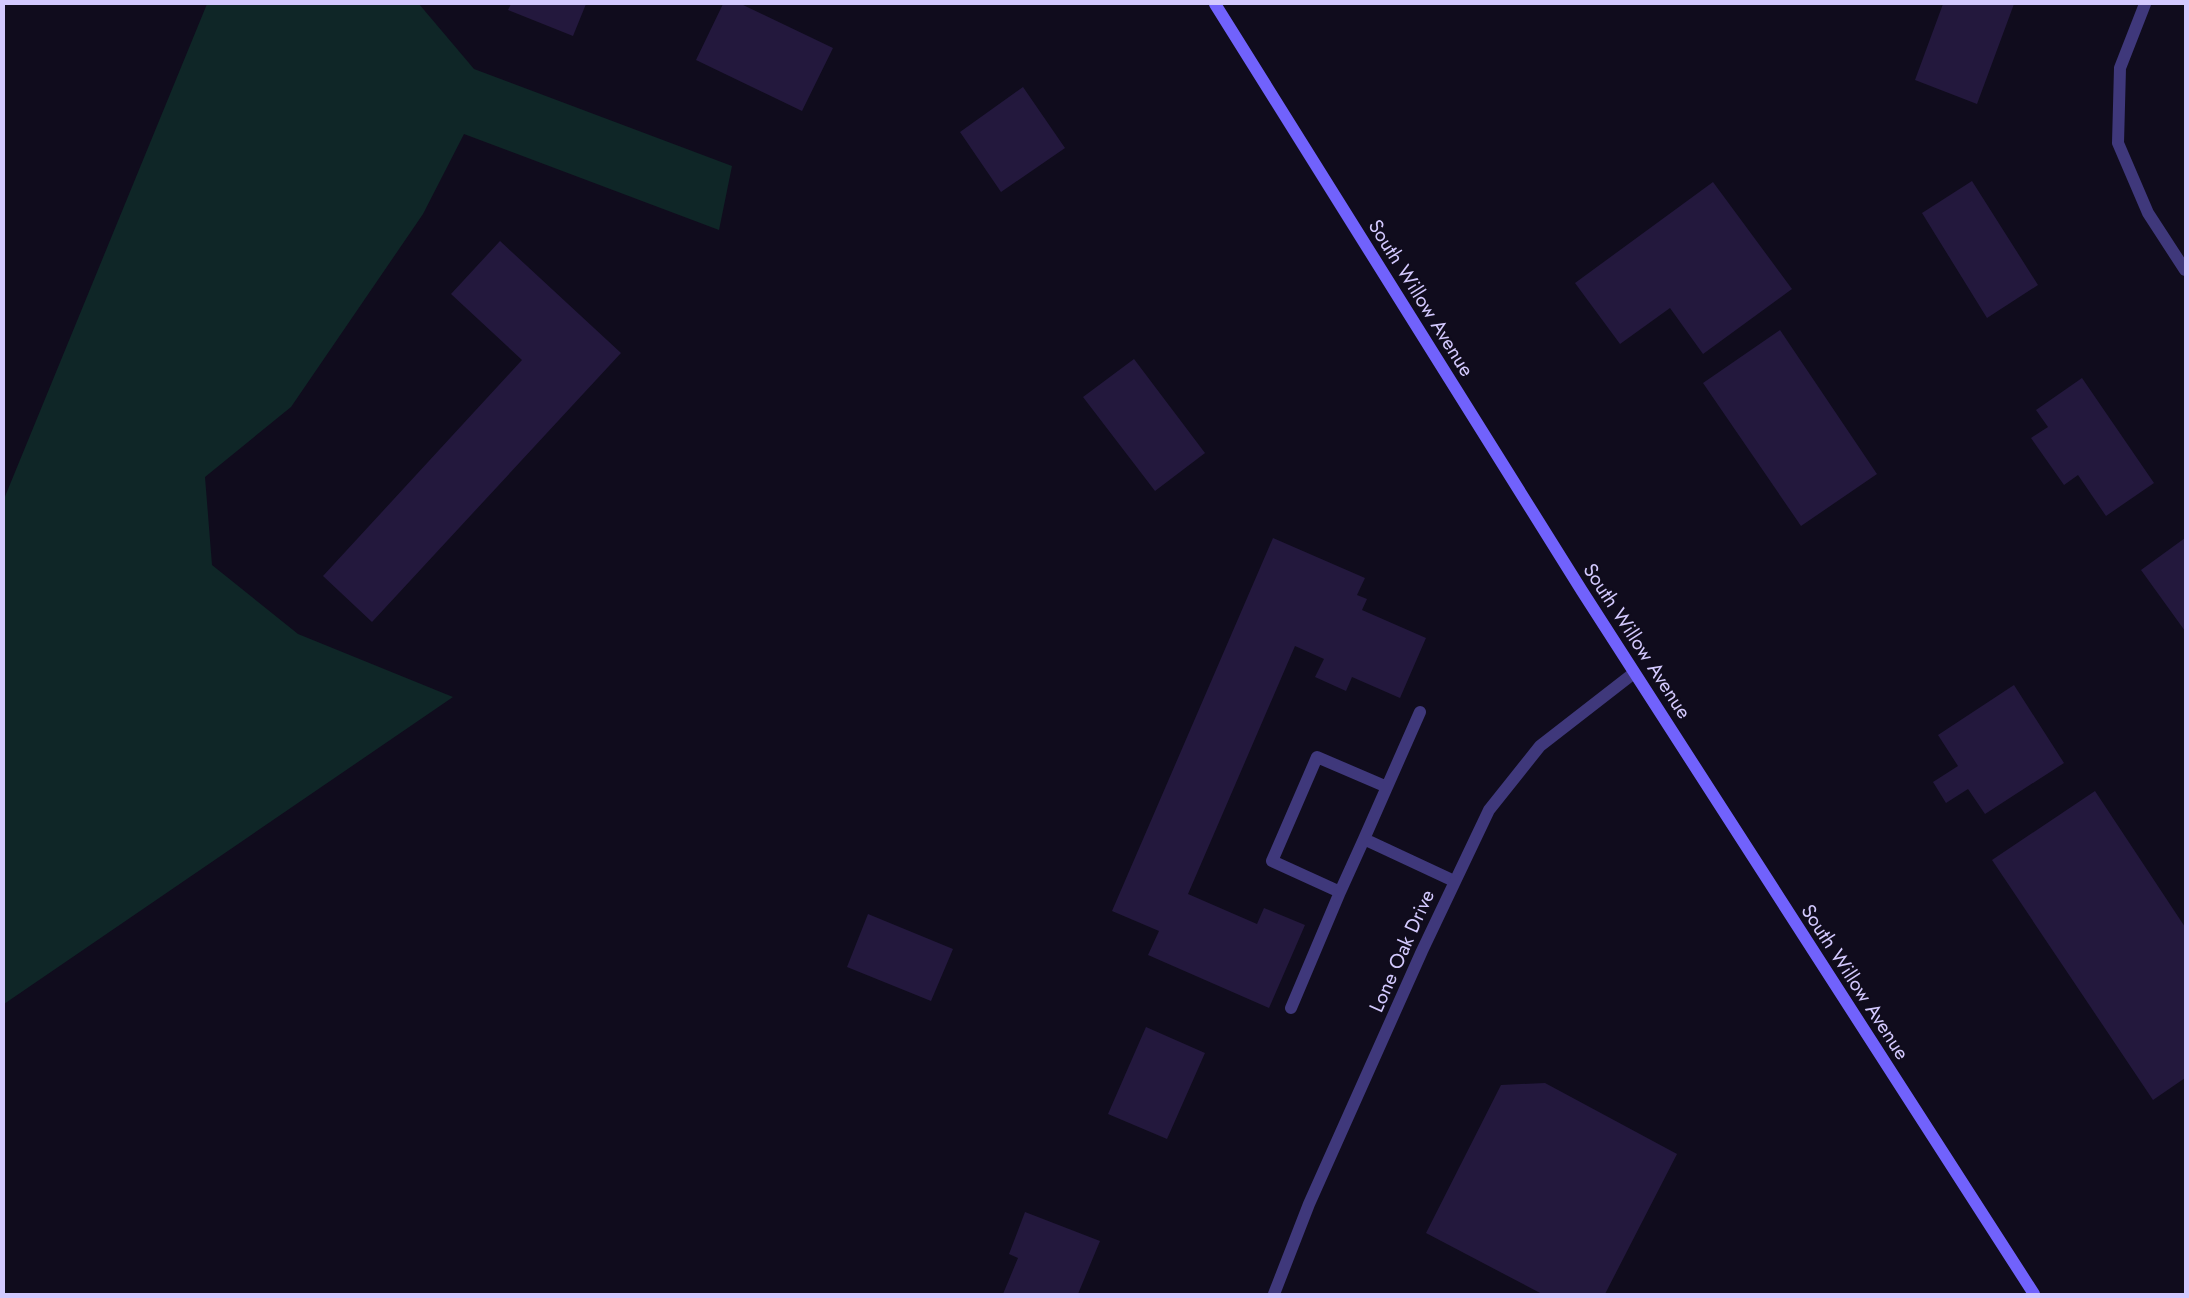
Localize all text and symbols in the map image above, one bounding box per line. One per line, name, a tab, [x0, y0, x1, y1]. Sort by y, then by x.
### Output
street label: South Willow Avenue	[1361, 214, 1481, 382]
street label: South Willow Avenue	[1576, 557, 1698, 725]
street label: Lone Oak Drive	[1362, 885, 1442, 1017]
street label: South Willow Avenue	[1794, 898, 1916, 1066]

